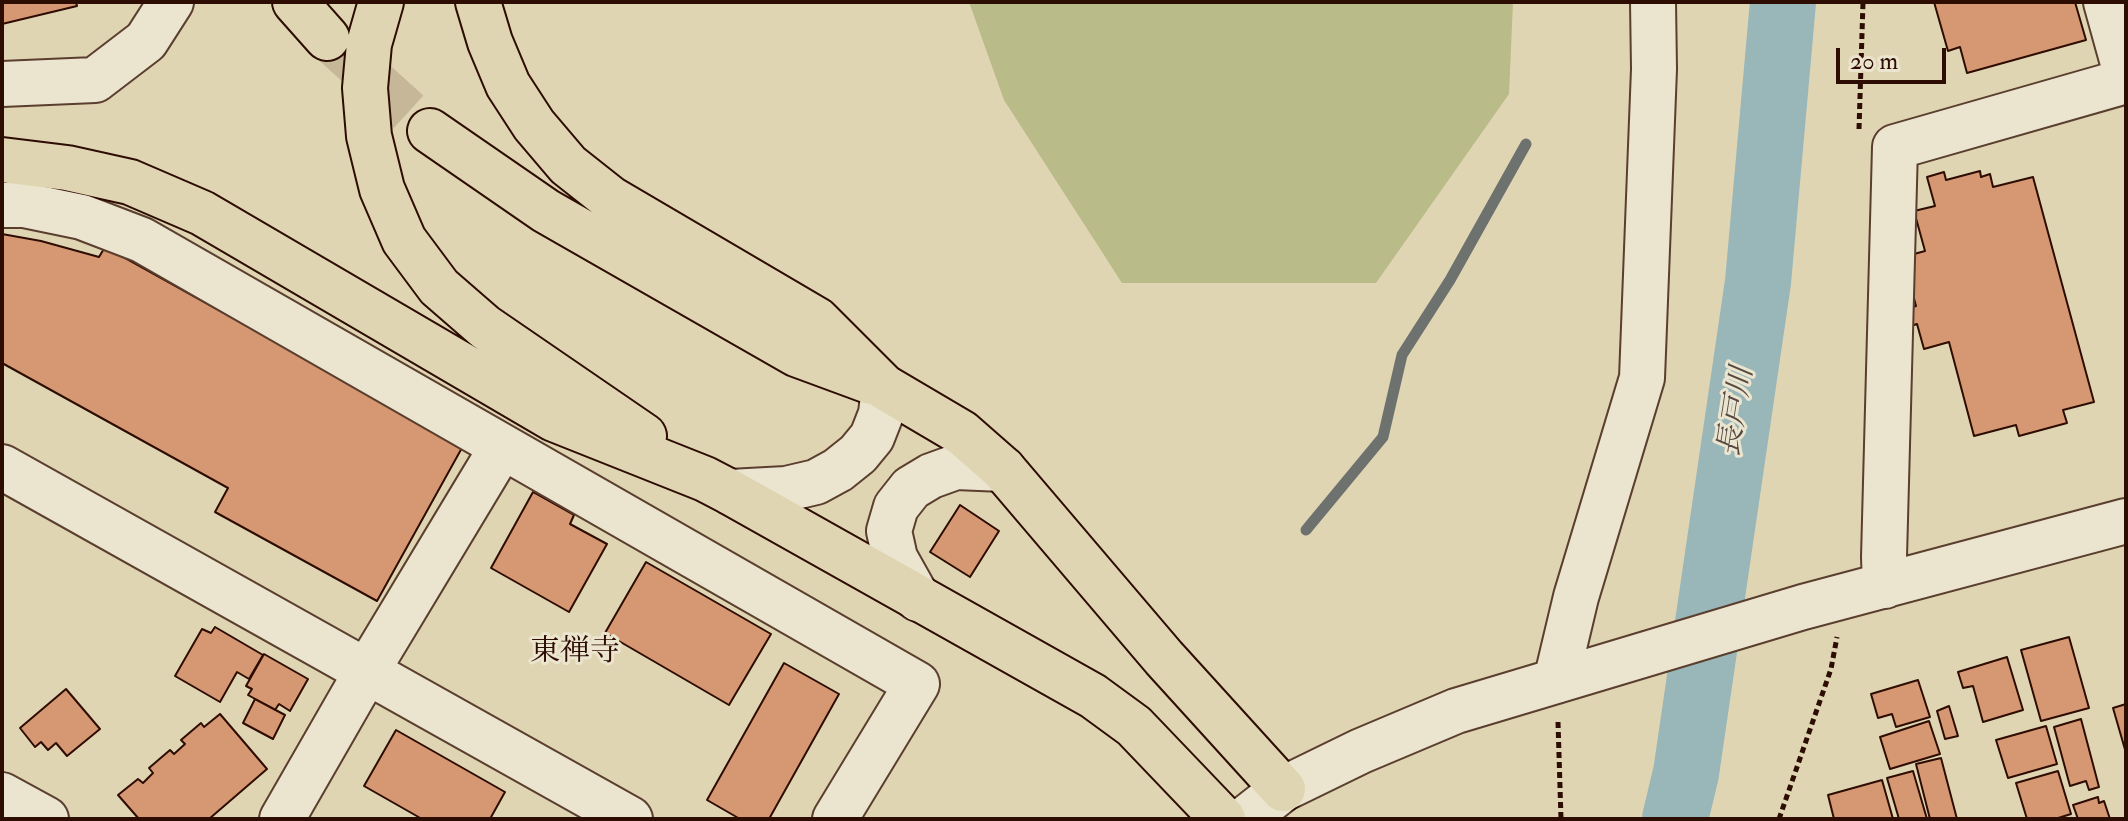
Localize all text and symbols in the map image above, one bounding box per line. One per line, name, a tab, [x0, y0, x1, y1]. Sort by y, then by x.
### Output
scale bar	[1840, 32, 1950, 82]
text: 20 m	[1850, 46, 1898, 77]
water label: 長戸川	[1713, 365, 1763, 459]
district label: 東禅寺	[530, 636, 620, 672]

